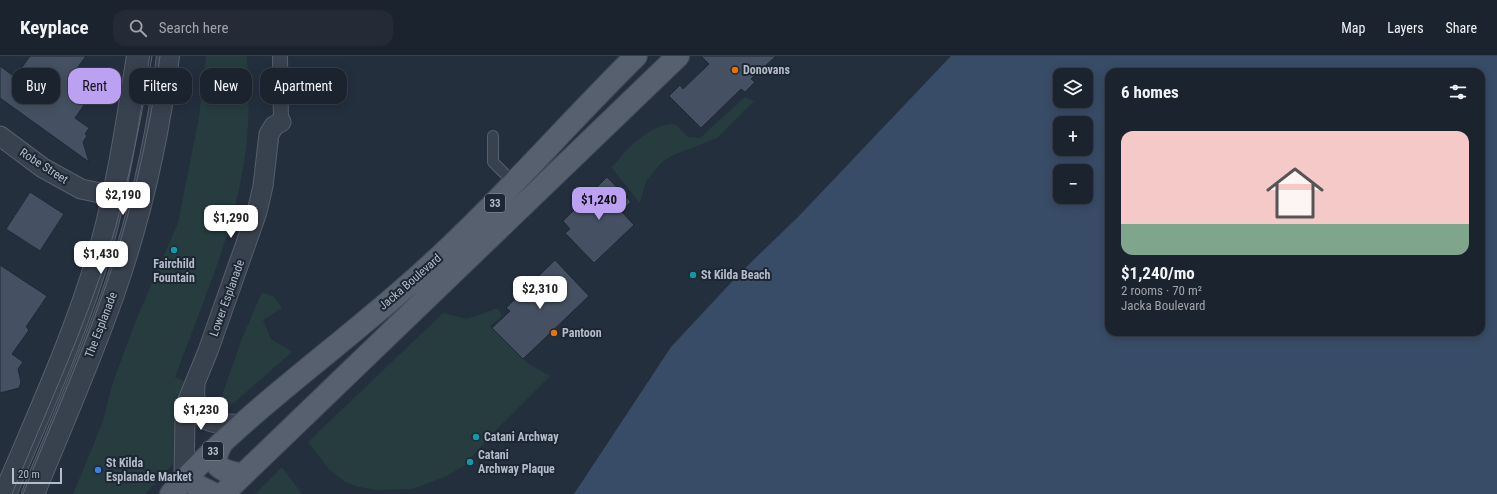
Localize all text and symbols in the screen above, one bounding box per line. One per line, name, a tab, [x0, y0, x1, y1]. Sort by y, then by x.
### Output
search box	[113, 10, 393, 46]
text: Keyplace	[20, 16, 89, 39]
icon: search	[127, 17, 149, 39]
text: Search here	[159, 19, 228, 37]
text: Map	[1341, 20, 1365, 36]
text: Layers	[1387, 20, 1424, 36]
text: Share	[1446, 20, 1477, 36]
place label: Donovans	[743, 63, 790, 77]
marker: Donovans	[730, 65, 740, 75]
chip: Buy	[12, 68, 60, 104]
chip: Rent	[68, 68, 121, 104]
chip: Filters	[129, 68, 192, 104]
chip: New	[200, 68, 252, 104]
chip: Apartment	[260, 68, 347, 104]
map controls	[1053, 68, 1093, 204]
button: layers	[1053, 68, 1093, 108]
icon: filters	[1447, 81, 1469, 103]
text: 6 homes	[1121, 82, 1179, 102]
button: +	[1053, 116, 1093, 156]
street label: Robe Street	[17, 145, 71, 187]
icon: home	[1259, 157, 1331, 229]
button: −	[1053, 164, 1093, 204]
pin: $2,190	[90, 182, 156, 216]
text: $2,190	[105, 187, 141, 202]
pin: $1,240	[566, 187, 632, 221]
text: $1,240	[581, 192, 617, 207]
road number: 33	[485, 194, 505, 212]
pin: $1,290	[198, 205, 264, 239]
text: $1,290	[213, 210, 249, 225]
pin: $1,430	[68, 241, 134, 275]
marker: Fairchild Fountain	[169, 245, 179, 255]
text: $1,430	[83, 246, 119, 261]
street label: Jacka Boulevard	[376, 251, 444, 313]
place label: Fairchild Fountain	[153, 257, 195, 285]
street label: Lower Esplanade	[207, 257, 247, 338]
text: $1,240/mo	[1121, 263, 1195, 283]
place label: St Kilda Beach	[701, 268, 771, 282]
marker: St Kilda Beach	[688, 270, 698, 280]
pin: $2,310	[507, 276, 573, 310]
text: $2,310	[522, 281, 558, 296]
text: 2 rooms · 70 m²	[1121, 283, 1202, 298]
street label: The Esplanade	[82, 290, 120, 360]
text: Jacka Boulevard	[1121, 298, 1205, 313]
place label: Pantoon	[562, 326, 602, 340]
marker: Pantoon	[549, 328, 559, 338]
pin: $1,230	[168, 397, 234, 431]
text: $1,230	[183, 402, 219, 417]
place label: Catani Archway	[484, 430, 559, 444]
marker: Catani Archway	[471, 432, 481, 442]
road number: 33	[203, 442, 223, 460]
place label: Catani Archway Plaque	[478, 448, 555, 476]
place label: St Kilda Esplanade Market	[106, 456, 192, 484]
marker: Catani Archway Plaque	[465, 457, 475, 467]
marker: St Kilda Esplanade Market	[93, 465, 103, 475]
scale bar	[12, 466, 62, 485]
text: 20 m	[18, 468, 40, 481]

